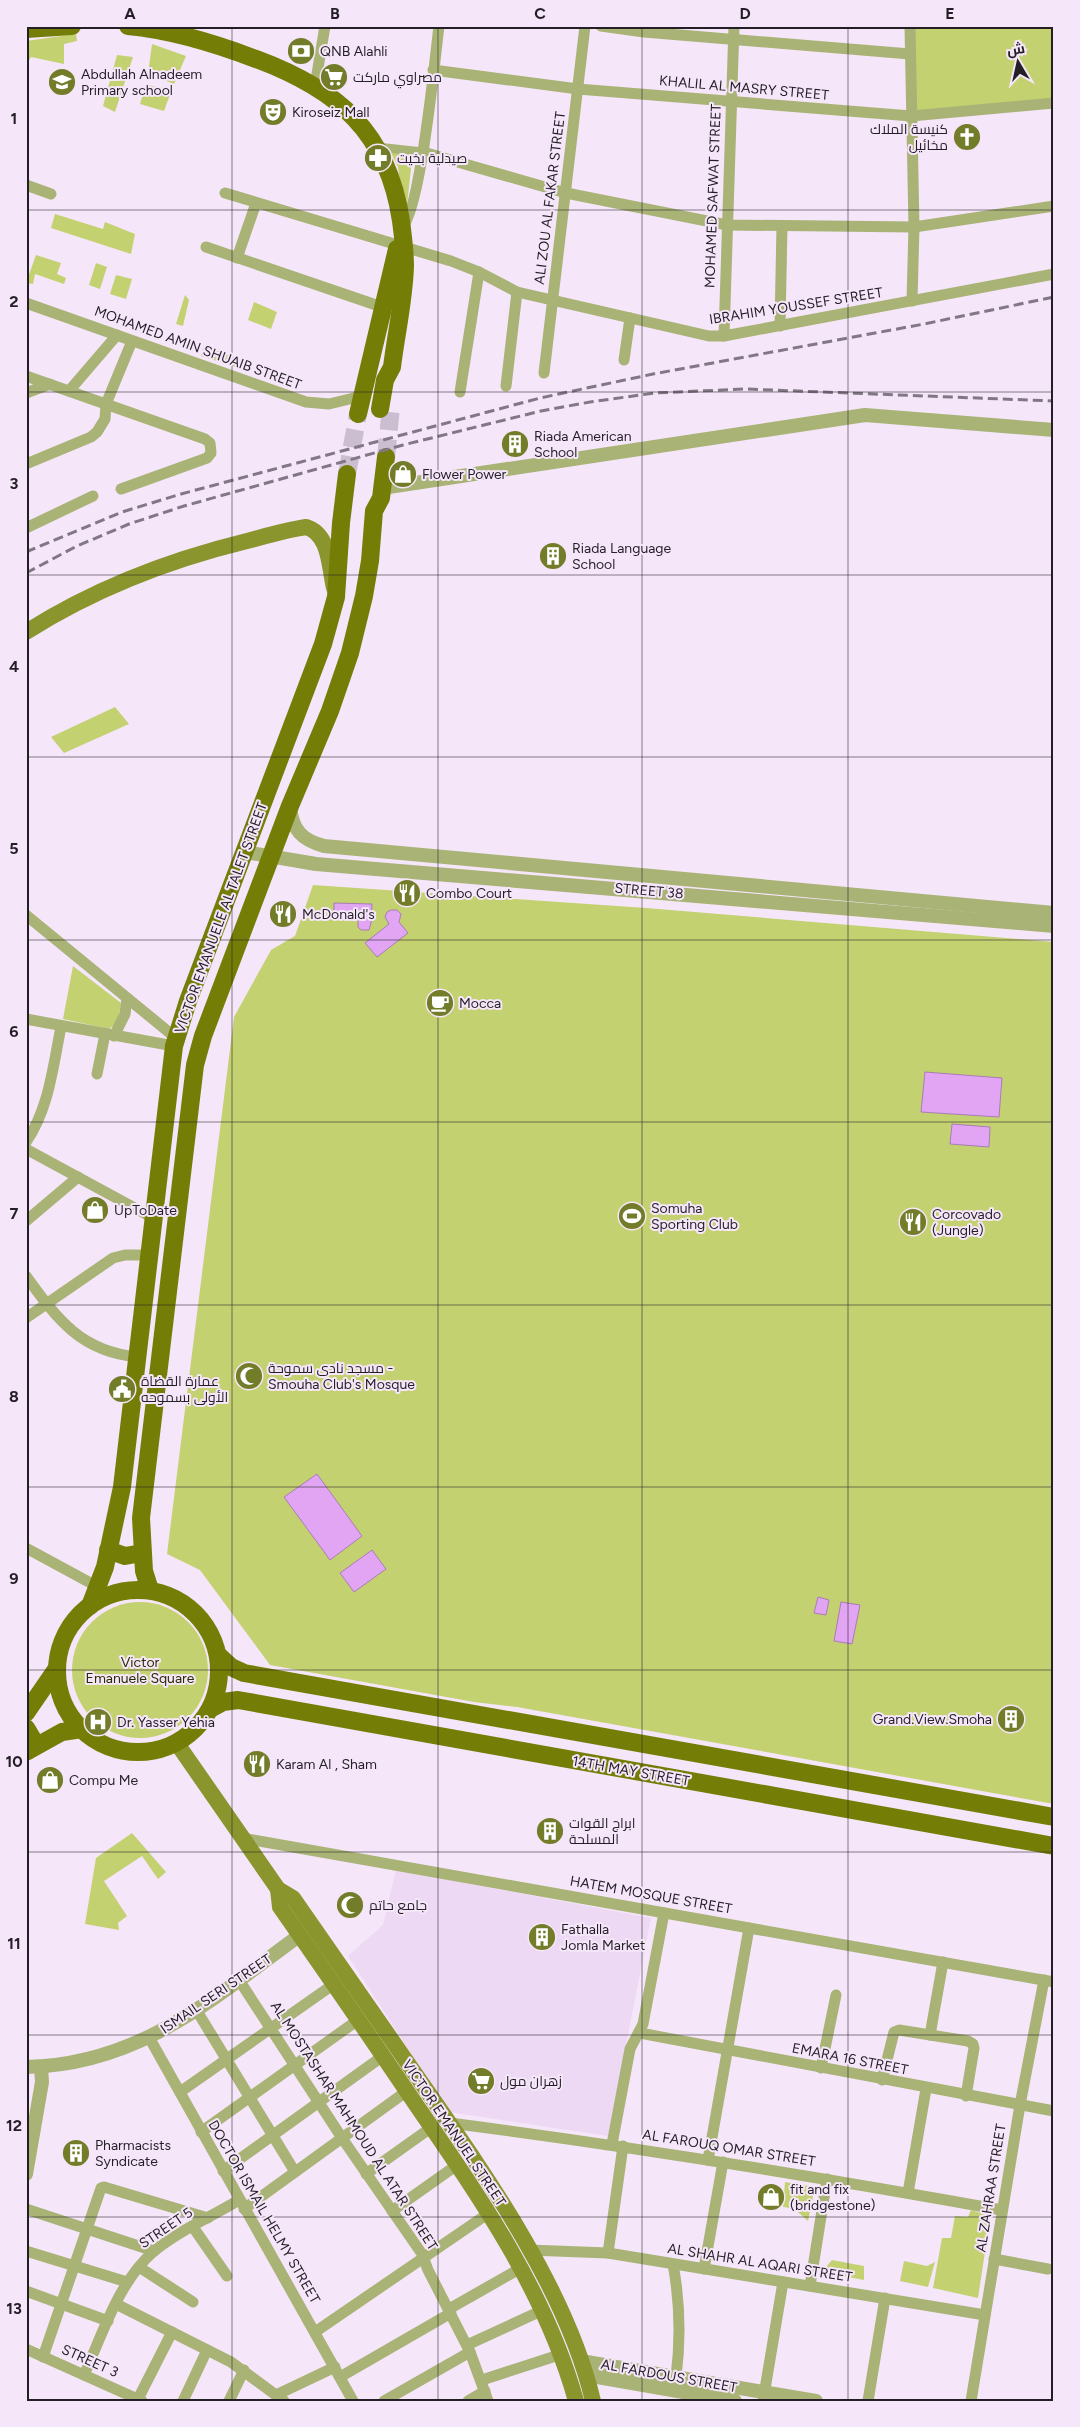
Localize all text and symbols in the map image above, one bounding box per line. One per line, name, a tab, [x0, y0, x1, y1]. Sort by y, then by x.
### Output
text: A	[124, 4, 136, 23]
text: B	[330, 4, 340, 23]
text: C	[534, 4, 546, 23]
text: D	[739, 4, 751, 23]
text: E	[945, 4, 955, 23]
bank icon: QNB Alahli	[286, 36, 316, 66]
north arrow	[992, 38, 1042, 88]
text: ش	[1006, 40, 1026, 59]
place label: QNB Alahli	[320, 43, 388, 60]
supermarket icon: مصراوي ماركت	[319, 62, 349, 92]
place label: Abdullah Alnadeem Primary school	[81, 66, 202, 99]
school or university icon: Abdullah Alnadeem Primary school	[47, 67, 77, 97]
place label: مصراوي ماركت	[353, 69, 442, 89]
street label: KHALIL AL MASRY STREET	[658, 72, 830, 104]
theatre icon: Kiroseiz Mall	[258, 97, 288, 127]
street label: MOHAMED SAFWAT STREET	[701, 103, 725, 288]
place label: Kiroseiz Mall	[292, 104, 370, 121]
text: 1	[11, 109, 17, 128]
street label: ALI ZOU AL FAKAR STREET	[531, 110, 569, 285]
place label: كنيسة الملاك مخائيل	[870, 121, 948, 154]
church icon: كنيسة الملاك مخائيل	[952, 122, 982, 152]
pharmacy icon: صيدلية بخيت	[363, 143, 393, 173]
place label: صيدلية بخيت	[397, 150, 467, 167]
street label: IBRAHIM YOUSSEF STREET	[708, 284, 884, 328]
text: 2	[9, 292, 19, 311]
street label: MOHAMED AMIN SHUAIB STREET	[92, 303, 304, 394]
place label: Riada American School	[534, 428, 632, 461]
building icon: Riada American School	[500, 429, 530, 459]
shop icon: Flower Power	[388, 459, 418, 489]
place label: Flower Power	[422, 466, 507, 483]
text: 3	[10, 474, 19, 493]
place label: Riada Language School	[572, 540, 672, 573]
building icon: Riada Language School	[538, 541, 568, 571]
text: 4	[9, 657, 19, 676]
street label: VICTOR EMANUELE AL TALET STREET	[171, 800, 271, 1036]
text: 5	[9, 839, 19, 858]
restaurant icon: Combo Court	[392, 878, 422, 908]
street label: STREET 38	[614, 880, 684, 902]
place label: Combo Court	[426, 885, 512, 902]
restaurant icon: McDonald's	[268, 899, 298, 929]
place label: McDonald's	[302, 906, 375, 923]
cafe icon: Mocca	[425, 988, 455, 1018]
place label: Mocca	[459, 995, 501, 1012]
text: 6	[9, 1022, 19, 1041]
shop icon: UpToDate	[80, 1195, 110, 1225]
place label: Somuha Sporting Club	[651, 1200, 738, 1233]
sports icon: Somuha Sporting Club	[617, 1201, 647, 1231]
place label: UpToDate	[114, 1202, 177, 1219]
text: 7	[10, 1204, 19, 1223]
place label: Corcovado (Jungle)	[932, 1206, 1001, 1239]
restaurant icon: Corcovado (Jungle)	[898, 1207, 928, 1237]
place label: مسجد نادى سموحة - Smouha Club's Mosque	[268, 1360, 415, 1393]
mosque icon: مسجد نادى سموحة - Smouha Club's Mosque	[234, 1361, 264, 1391]
place label: عمارة القضاة الأولى بسموحه	[141, 1373, 228, 1406]
public building icon: عمارة القضاة الأولى بسموحه	[107, 1374, 137, 1404]
text: 8	[9, 1387, 19, 1406]
text: 9	[9, 1569, 19, 1588]
park label: Victor Emanuele Square	[86, 1654, 195, 1687]
building icon: Grand.View.Smoha	[996, 1704, 1026, 1734]
hospital icon: Dr. Yasser Yehia	[83, 1707, 113, 1737]
place label: Grand.View.Smoha	[873, 1711, 992, 1728]
place label: Dr. Yasser Yehia	[117, 1714, 215, 1731]
restaurant icon: Karam Al , Sham	[242, 1749, 272, 1779]
text: 10	[5, 1752, 23, 1771]
street label: 14TH MAY STREET	[571, 1752, 691, 1790]
place label: Karam Al , Sham	[276, 1756, 377, 1773]
shop icon: Compu Me	[35, 1765, 65, 1795]
place label: Compu Me	[69, 1772, 139, 1789]
place label: ابراج القوات المسلحة	[569, 1815, 636, 1848]
building icon: ابراج القوات المسلحة	[535, 1816, 565, 1846]
street label: HATEM MOSQUE STREET	[569, 1872, 734, 1918]
mosque icon: جامع حاتم	[335, 1890, 365, 1920]
place label: جامع حاتم	[369, 1897, 427, 1915]
place label: Fathalla Jomla Market	[561, 1921, 645, 1954]
building icon: Fathalla Jomla Market	[527, 1922, 557, 1952]
text: 11	[7, 1934, 21, 1953]
street label: ISMAIL SERI STREET	[157, 1950, 275, 2038]
street label: AL MOSTASHAR MAHMOUD AL ATAR STREET	[267, 1998, 441, 2254]
street label: EMARA 16 STREET	[791, 2039, 910, 2079]
street label: VICTOR EMANUEL STREET	[399, 2056, 510, 2210]
supermarket icon: زهران مول	[466, 2066, 496, 2096]
place label: زهران مول	[500, 2073, 562, 2090]
text: 12	[6, 2116, 22, 2135]
street label: DOCTOR ISMAIL HELMY STREET	[204, 2117, 324, 2307]
street label: AL ZAHRAA STREET	[972, 2122, 1010, 2253]
street label: AL FAROUQ OMAR STREET	[641, 2126, 817, 2170]
place label: Pharmacists Syndicate	[95, 2137, 171, 2170]
building icon: Pharmacists Syndicate	[61, 2138, 91, 2168]
place label: fit and fix (bridgestone)	[790, 2181, 875, 2214]
shop icon: fit and fix (bridgestone)	[756, 2182, 786, 2212]
street label: STREET 5	[136, 2204, 196, 2252]
street label: AL SHAHR AL AQARI STREET	[666, 2240, 854, 2286]
text: 13	[6, 2299, 22, 2318]
street label: STREET 3	[59, 2341, 121, 2381]
street label: AL FARDOUS STREET	[600, 2356, 739, 2396]

